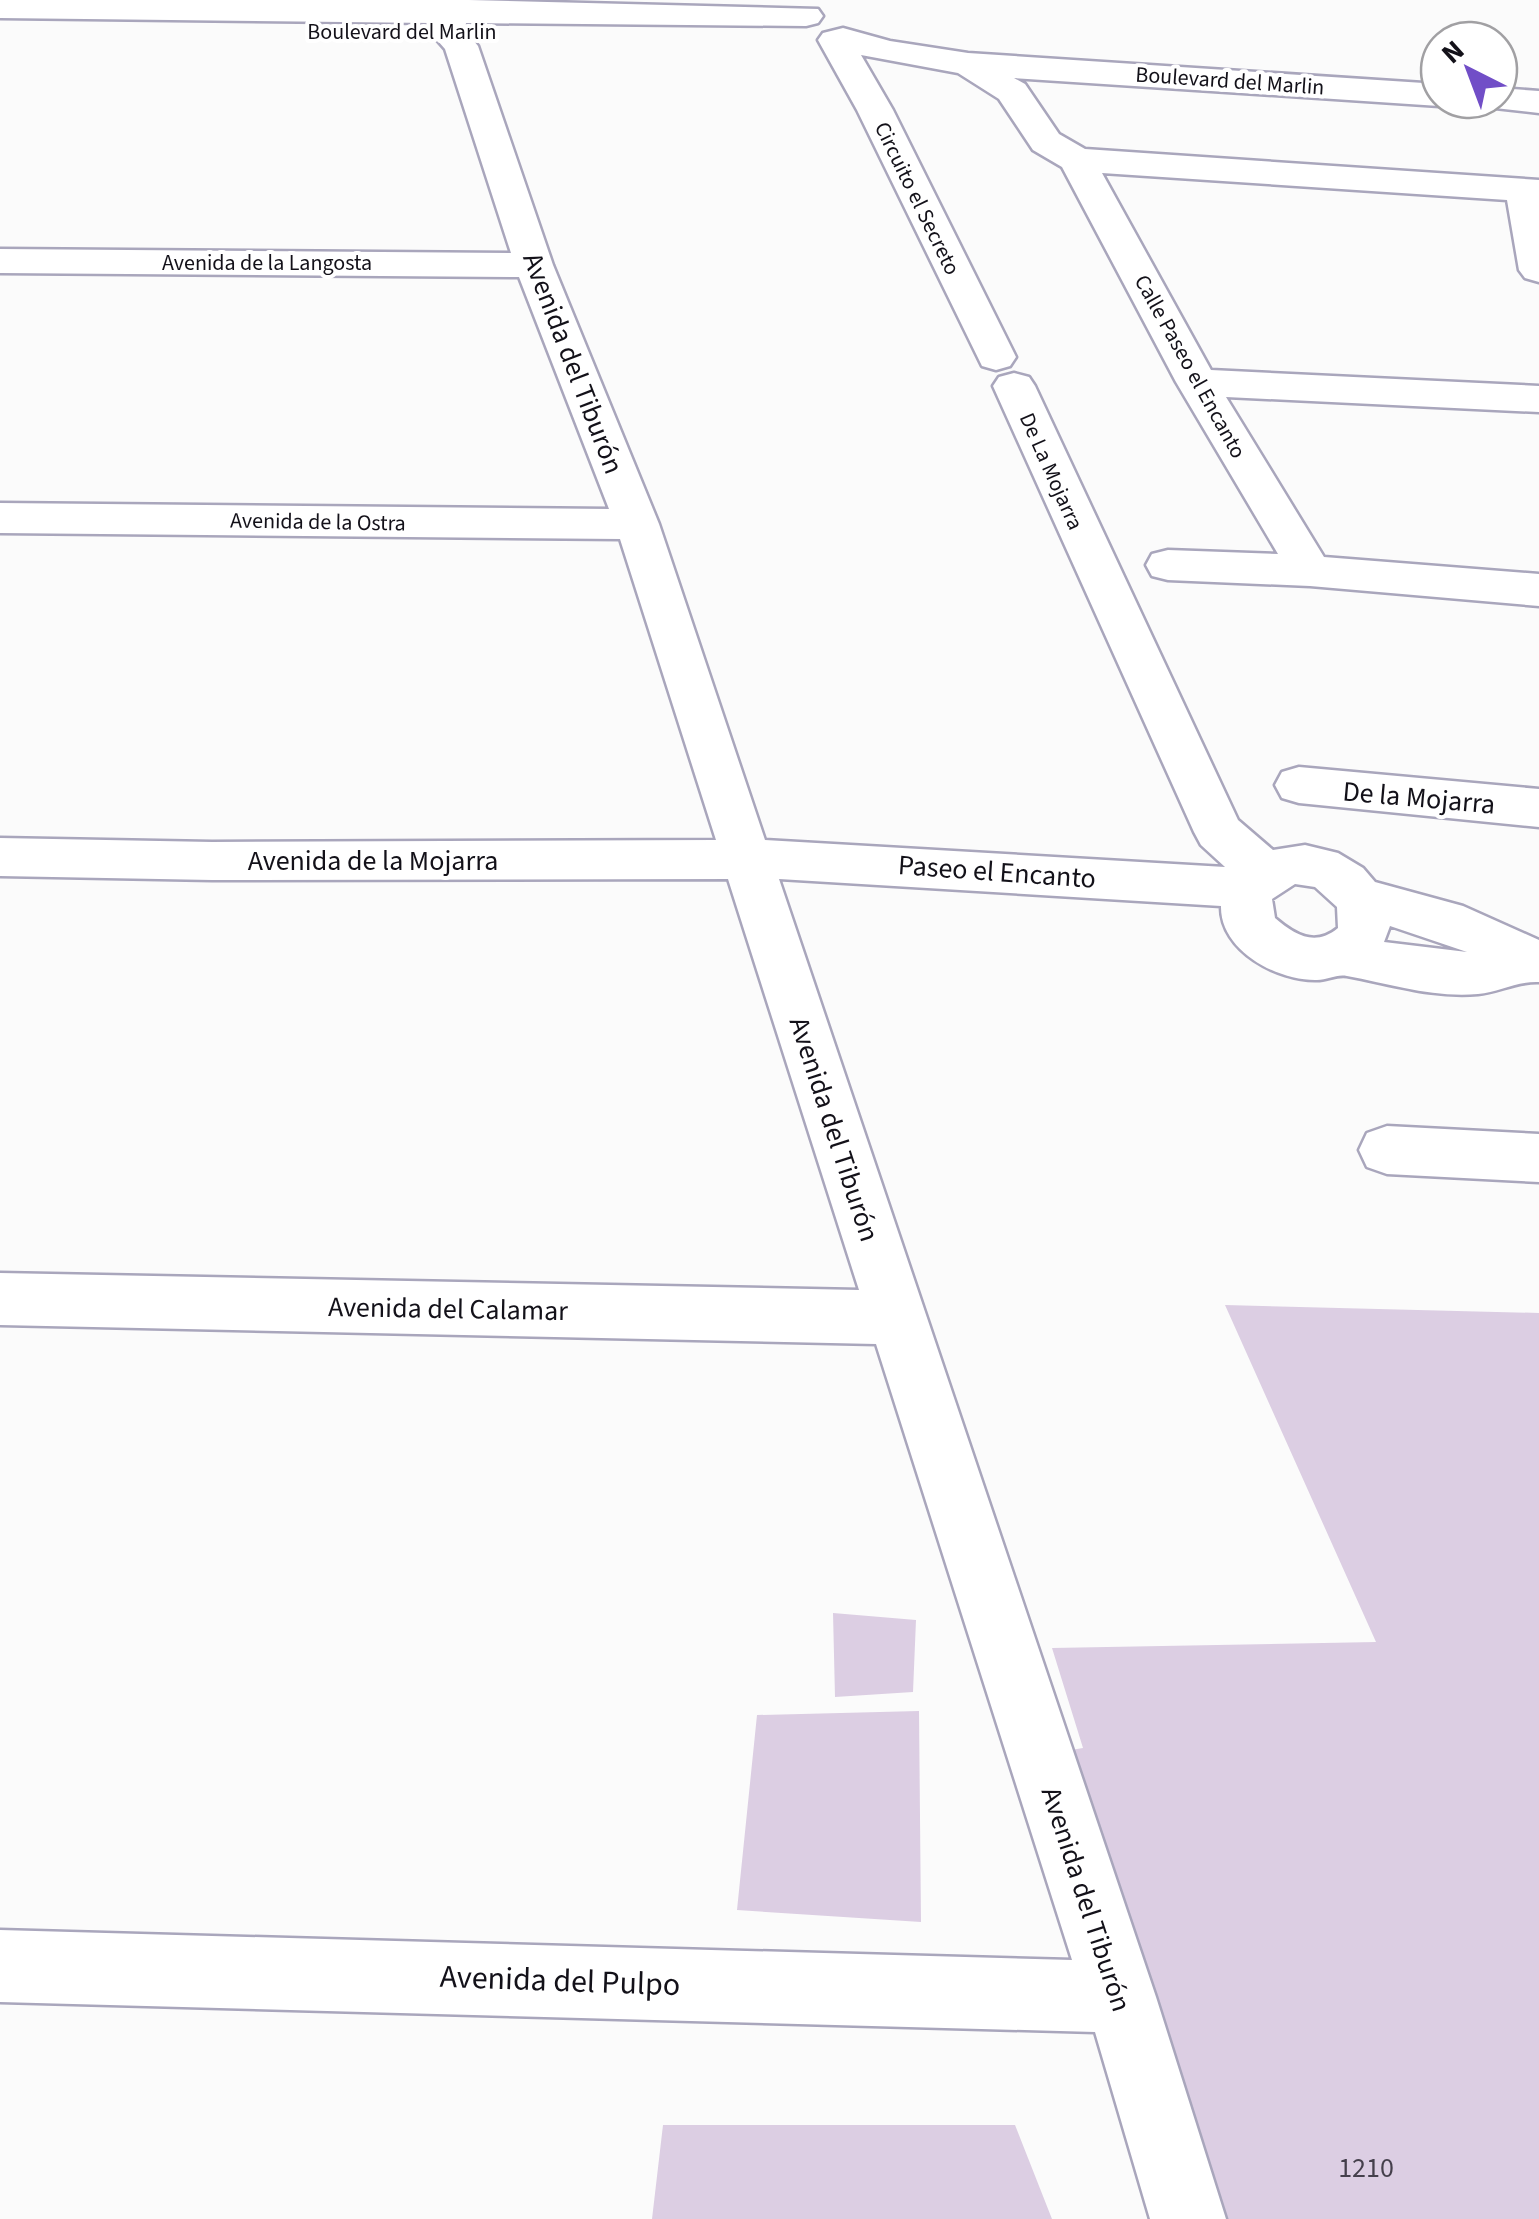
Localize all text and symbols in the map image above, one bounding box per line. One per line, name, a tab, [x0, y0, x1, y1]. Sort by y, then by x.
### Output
street label: Boulevard del Marlin	[307, 16, 497, 48]
north arrow	[1419, 20, 1519, 120]
text: N	[1433, 31, 1473, 73]
street label: Boulevard del Marlin	[1134, 58, 1325, 104]
street label: Circuito el Secreto	[866, 116, 968, 281]
street label: Avenida de la Langosta	[162, 247, 372, 279]
street label: Avenida del Tiburón	[512, 247, 634, 480]
street label: Calle Paseo el Encanto	[1126, 269, 1254, 464]
street label: De La Mojarra	[1011, 408, 1091, 535]
street label: Avenida de la Ostra	[230, 504, 406, 540]
street label: De la Mojarra	[1341, 771, 1497, 825]
street label: Avenida de la Mojarra	[248, 841, 498, 881]
street label: Paseo el Encanto	[897, 845, 1097, 899]
street label: Avenida del Tiburón	[779, 1012, 889, 1247]
street label: Avenida del Calamar	[328, 1287, 569, 1331]
street label: Avenida del Tiburón	[1031, 1782, 1141, 2017]
street label: Avenida del Pulpo	[439, 1954, 681, 2008]
house number: 1210	[1338, 2148, 1394, 2188]

